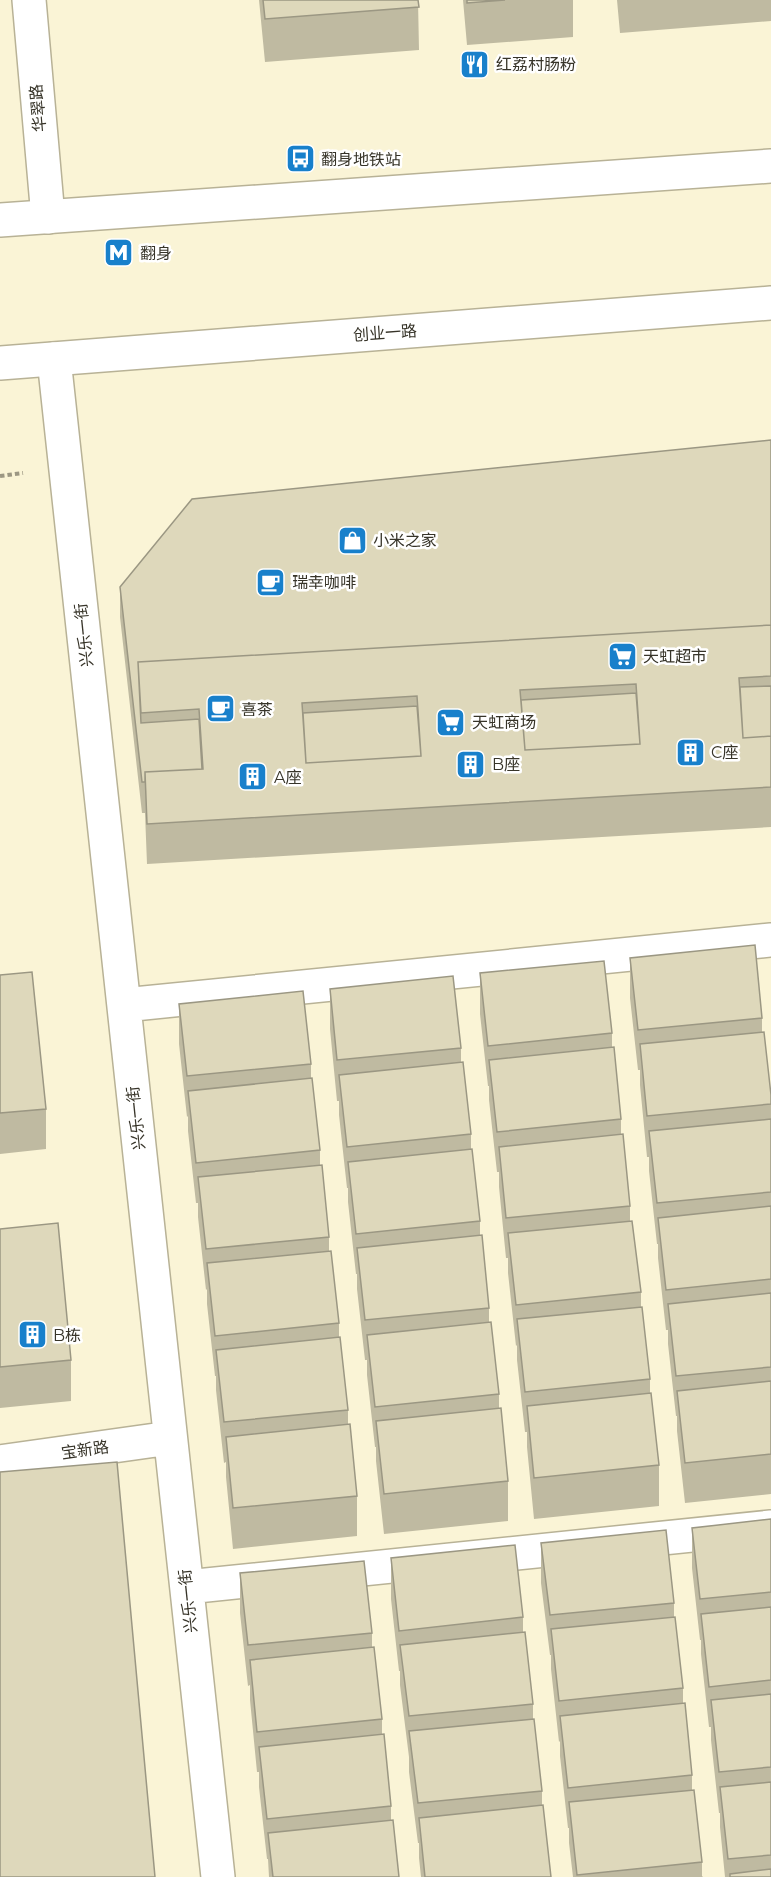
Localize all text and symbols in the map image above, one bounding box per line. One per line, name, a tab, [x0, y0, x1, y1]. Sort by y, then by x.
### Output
restaurant icon: 红荔村肠粉	[459, 48, 491, 80]
place label: 红荔村肠粉	[496, 55, 576, 74]
street label: 华翠路	[26, 83, 50, 133]
bus stop icon: 翻身地铁站	[284, 143, 316, 175]
place label: 翻身地铁站	[321, 150, 401, 169]
metro station icon: 翻身	[103, 237, 135, 269]
place label: 翻身	[140, 244, 172, 263]
street label: 创业一路	[352, 321, 418, 345]
shop icon: 小米之家	[336, 524, 368, 556]
place label: 小米之家	[373, 531, 437, 550]
cafe icon: 瑞幸咖啡	[255, 566, 287, 598]
place label: 瑞幸咖啡	[292, 573, 356, 592]
street label: 兴乐一街	[71, 602, 97, 668]
supermarket icon: 天虹超市	[606, 640, 638, 672]
place label: 天虹超市	[643, 647, 707, 666]
cafe icon: 喜茶	[204, 693, 236, 725]
place label: 喜茶	[241, 700, 273, 719]
supermarket icon: 天虹商场	[435, 706, 467, 738]
place label: 天虹商场	[472, 713, 536, 732]
building icon: C座	[674, 736, 706, 768]
place label: C座	[711, 743, 738, 762]
building icon: B座	[455, 748, 487, 780]
place label: B座	[492, 755, 520, 774]
building icon: A座	[237, 761, 269, 793]
place label: A座	[274, 768, 301, 787]
street label: 兴乐一街	[123, 1085, 149, 1151]
building icon: B栋	[16, 1319, 48, 1351]
place label: B栋	[53, 1326, 81, 1345]
street label: 宝新路	[60, 1437, 110, 1463]
street label: 兴乐一街	[175, 1568, 201, 1634]

